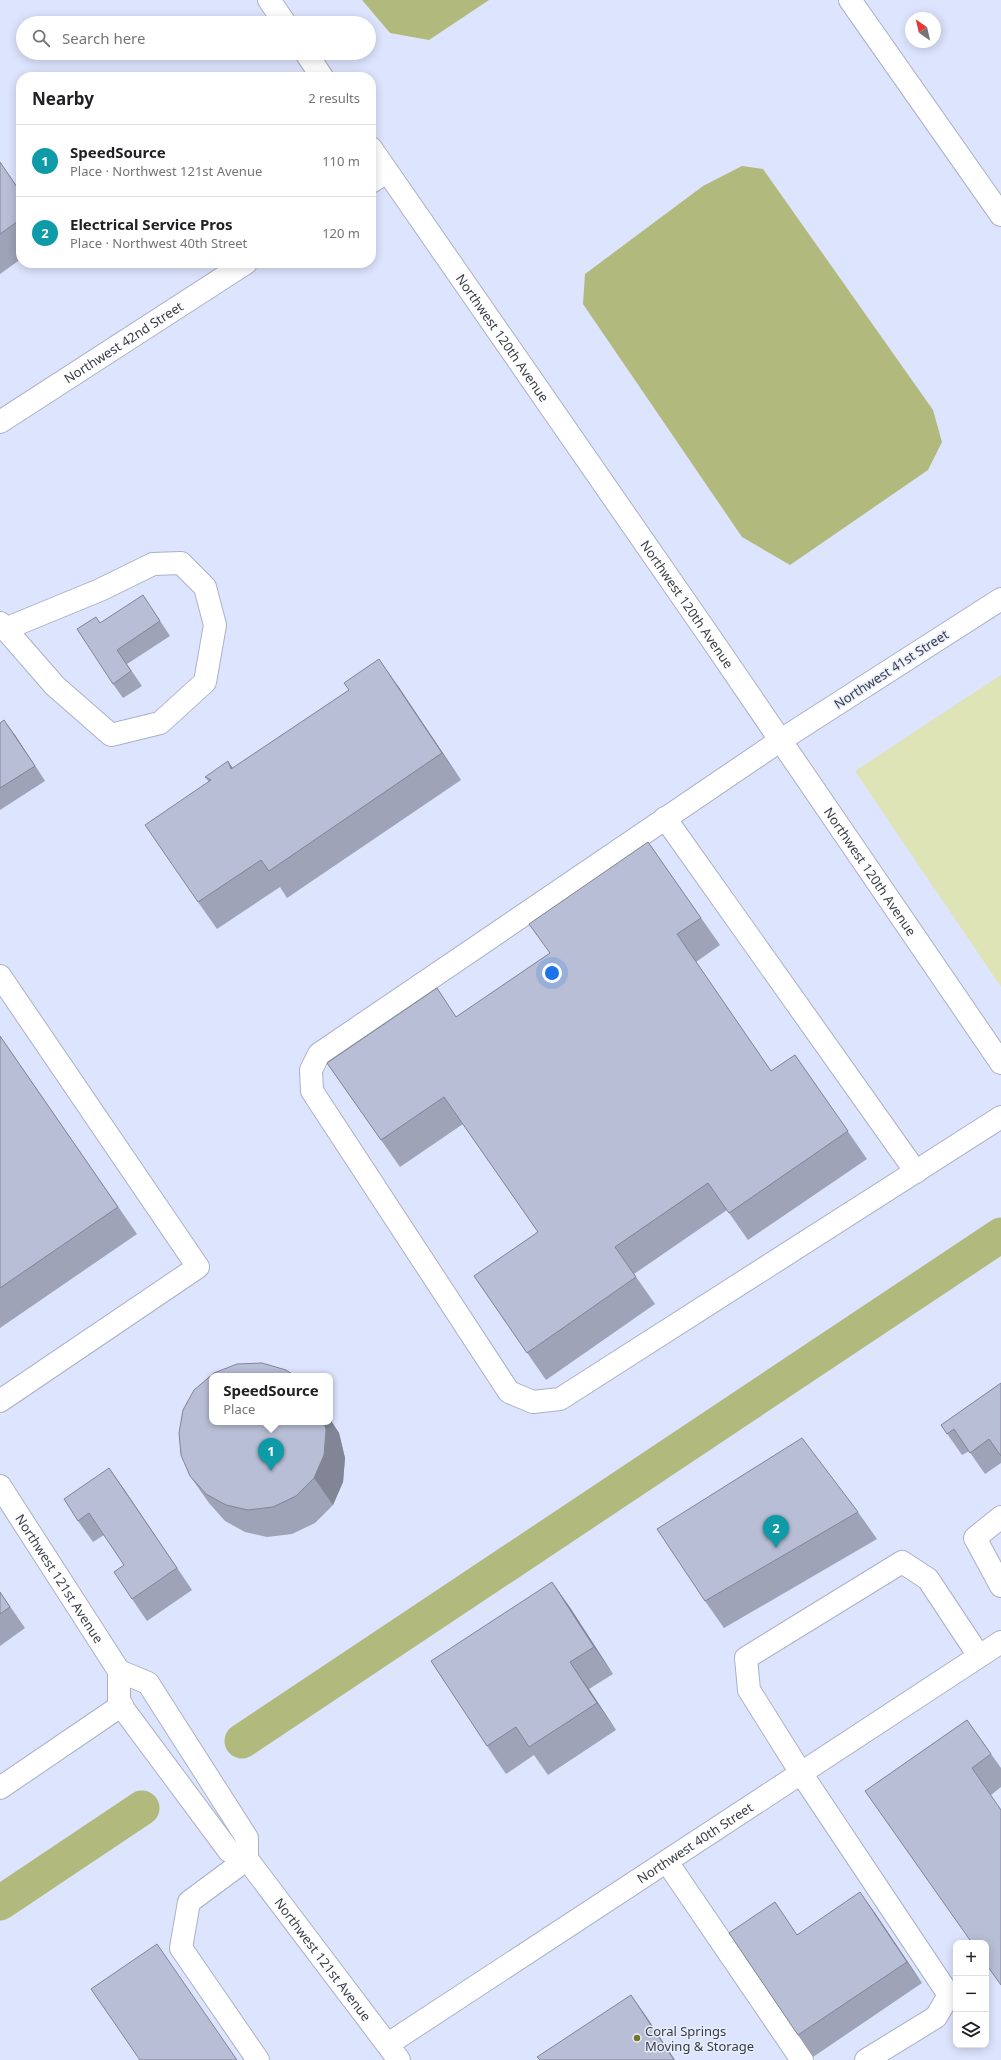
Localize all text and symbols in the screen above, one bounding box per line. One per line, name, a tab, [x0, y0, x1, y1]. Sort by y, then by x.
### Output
north arrow	[905, 12, 941, 48]
search box	[16, 16, 376, 60]
icon: search	[30, 27, 52, 49]
text: Search here	[62, 28, 145, 48]
text: Nearby	[32, 87, 94, 110]
text: 2 results	[308, 89, 360, 107]
text: SpeedSource	[70, 142, 166, 162]
text: 1	[41, 152, 49, 170]
text: 110 m	[322, 152, 360, 170]
text: Place · Northwest 121st Avenue	[70, 162, 262, 180]
text: Electrical Service Pros	[70, 214, 233, 234]
text: 2	[41, 224, 49, 242]
text: 120 m	[322, 224, 360, 242]
text: Place · Northwest 40th Street	[70, 234, 247, 252]
street label: Northwest 120th Avenue	[452, 270, 553, 405]
street label: Northwest 42nd Street	[60, 297, 187, 387]
street label: Northwest 120th Avenue	[636, 537, 738, 672]
street label: Northwest 41st Street	[830, 625, 952, 713]
street label: Northwest 120th Avenue	[820, 804, 920, 939]
your location	[542, 963, 562, 983]
popup	[209, 1373, 333, 1425]
text: SpeedSource	[223, 1380, 319, 1400]
text: Place	[223, 1400, 255, 1418]
pin: 1	[258, 1438, 284, 1471]
street label: Northwest 121st Avenue	[11, 1511, 108, 1647]
pin: 2	[763, 1515, 789, 1548]
street label: Northwest 40th Street	[633, 1798, 757, 1887]
street label: Northwest 121st Avenue	[271, 1894, 375, 2025]
map controls	[953, 1940, 989, 2048]
button: +	[953, 1940, 989, 1976]
button: −	[953, 1976, 989, 2012]
button: layers	[953, 2012, 989, 2048]
place label: Coral Springs Moving & Storage	[645, 2022, 754, 2055]
marker: Coral Springs Moving & Storage	[632, 2033, 642, 2043]

